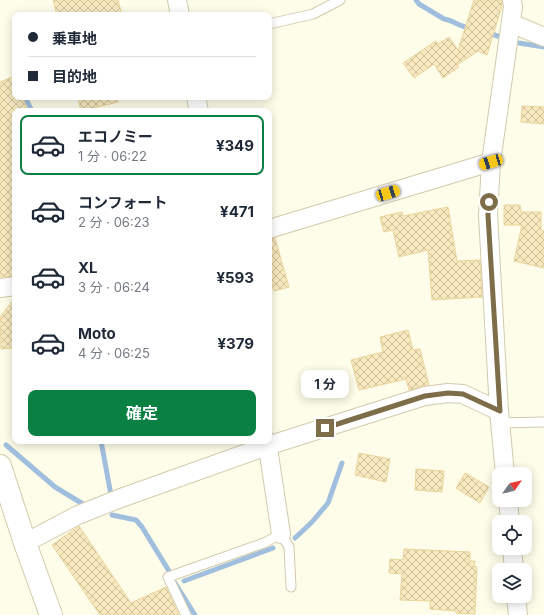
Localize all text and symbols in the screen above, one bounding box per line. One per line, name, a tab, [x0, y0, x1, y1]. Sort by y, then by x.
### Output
text: 乗車地	[52, 29, 97, 48]
text: 目的地	[52, 67, 97, 86]
icon: car	[30, 127, 66, 163]
text: エコノミー	[78, 127, 153, 146]
text: ¥349	[216, 136, 254, 155]
text: 1 分 · 06:22	[78, 148, 147, 164]
car	[478, 153, 504, 171]
car	[375, 184, 401, 202]
icon: car	[30, 193, 66, 229]
text: コンフォート	[78, 193, 168, 212]
route start	[480, 193, 498, 211]
text: ¥471	[220, 202, 254, 221]
text: 2 分 · 06:23	[78, 214, 150, 230]
text: XL	[78, 258, 98, 277]
icon: car	[30, 259, 66, 295]
text: ¥593	[216, 268, 254, 287]
text: 3 分 · 06:24	[78, 279, 150, 295]
text: Moto	[78, 324, 116, 343]
icon: car	[30, 325, 66, 361]
text: ¥379	[217, 334, 254, 353]
text: 4 分 · 06:25	[78, 345, 150, 361]
callout: 1 分	[301, 370, 349, 398]
text: 1 分	[314, 376, 336, 392]
button: 確定	[28, 390, 256, 436]
route end	[316, 419, 334, 437]
north arrow	[492, 467, 532, 507]
map controls	[492, 467, 532, 603]
button: locate	[492, 515, 532, 555]
button: layers	[492, 563, 532, 603]

